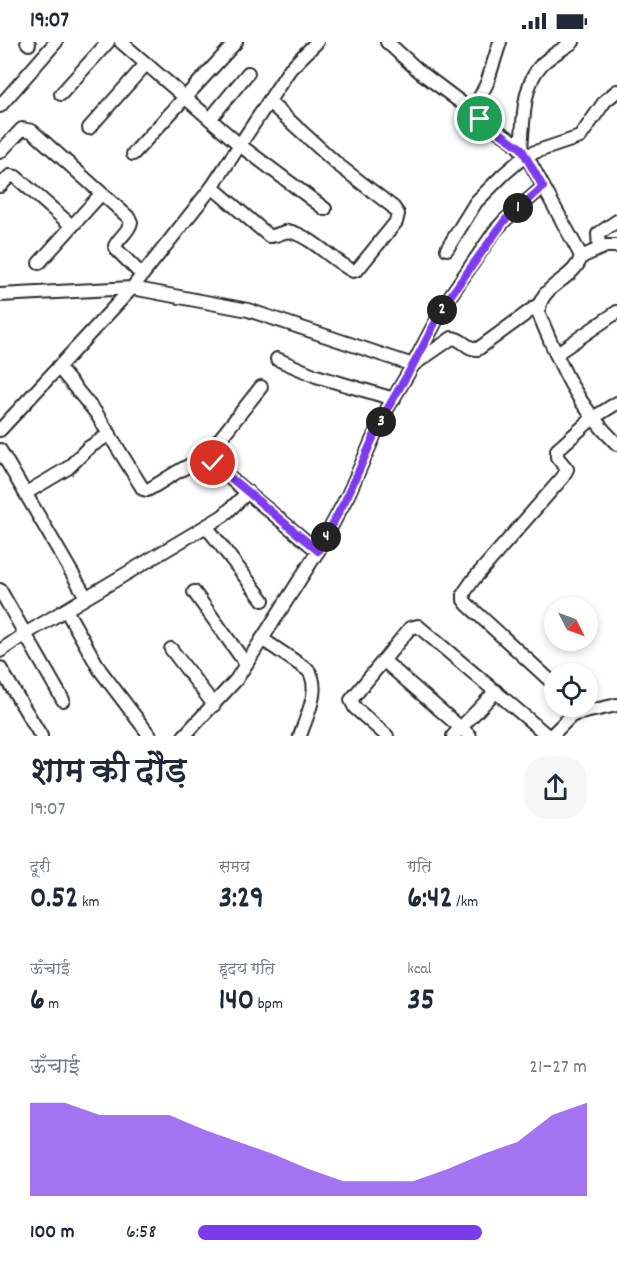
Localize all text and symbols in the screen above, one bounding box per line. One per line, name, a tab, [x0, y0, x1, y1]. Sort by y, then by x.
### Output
text: 19:07	[30, 6, 69, 37]
pin	[454, 93, 505, 144]
icon: arrive	[463, 102, 496, 135]
pin: 1	[503, 193, 533, 223]
text: 1	[516, 196, 520, 219]
pin: 2	[427, 295, 457, 325]
text: 2	[439, 298, 446, 321]
pin: 3	[366, 407, 396, 437]
text: 3	[377, 410, 385, 433]
pin	[187, 437, 238, 488]
icon: check	[196, 446, 229, 479]
pin: 4	[311, 522, 341, 552]
text: 4	[323, 525, 329, 548]
north arrow	[544, 597, 598, 651]
map controls	[544, 597, 598, 717]
button: locate	[544, 663, 598, 717]
text: शाम की दौड़	[30, 750, 186, 797]
button: share	[524, 756, 587, 819]
text: 19:07	[30, 796, 65, 824]
text: दूरी	[30, 856, 51, 879]
text: समय	[219, 856, 250, 879]
text: गति	[407, 856, 431, 879]
text: 0.52	[30, 879, 78, 922]
text: 3:29	[219, 879, 264, 922]
text: 6:42	[407, 879, 453, 922]
text: km	[78, 891, 100, 914]
text: /km	[453, 891, 478, 914]
text: ऊँचाई	[30, 958, 70, 981]
text: हृदय गति	[219, 958, 275, 981]
text: kcal	[407, 958, 432, 981]
text: 6	[30, 981, 45, 1024]
text: 140	[219, 981, 254, 1024]
text: 35	[407, 981, 435, 1024]
text: m	[45, 993, 59, 1016]
text: bpm	[254, 993, 283, 1016]
text: ऊँचाई	[30, 1054, 80, 1082]
text: 21–27 m	[529, 1054, 587, 1082]
text: 100 m	[30, 1219, 75, 1247]
text: 6:58	[126, 1219, 156, 1247]

